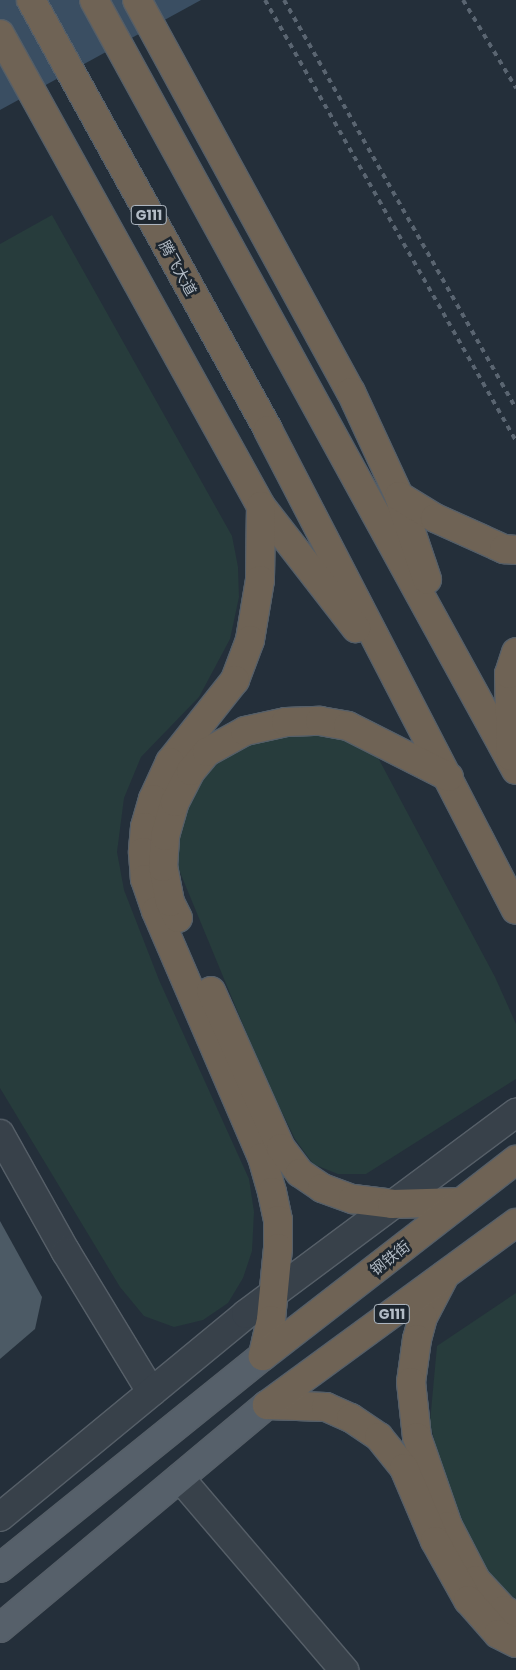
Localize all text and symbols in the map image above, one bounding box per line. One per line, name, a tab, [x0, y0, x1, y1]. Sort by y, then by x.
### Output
road number: G111	[130, 204, 168, 226]
street label: 腾飞大道	[156, 237, 200, 299]
street label: 钢铁街	[367, 1237, 413, 1279]
road number: G111	[373, 1302, 411, 1326]

